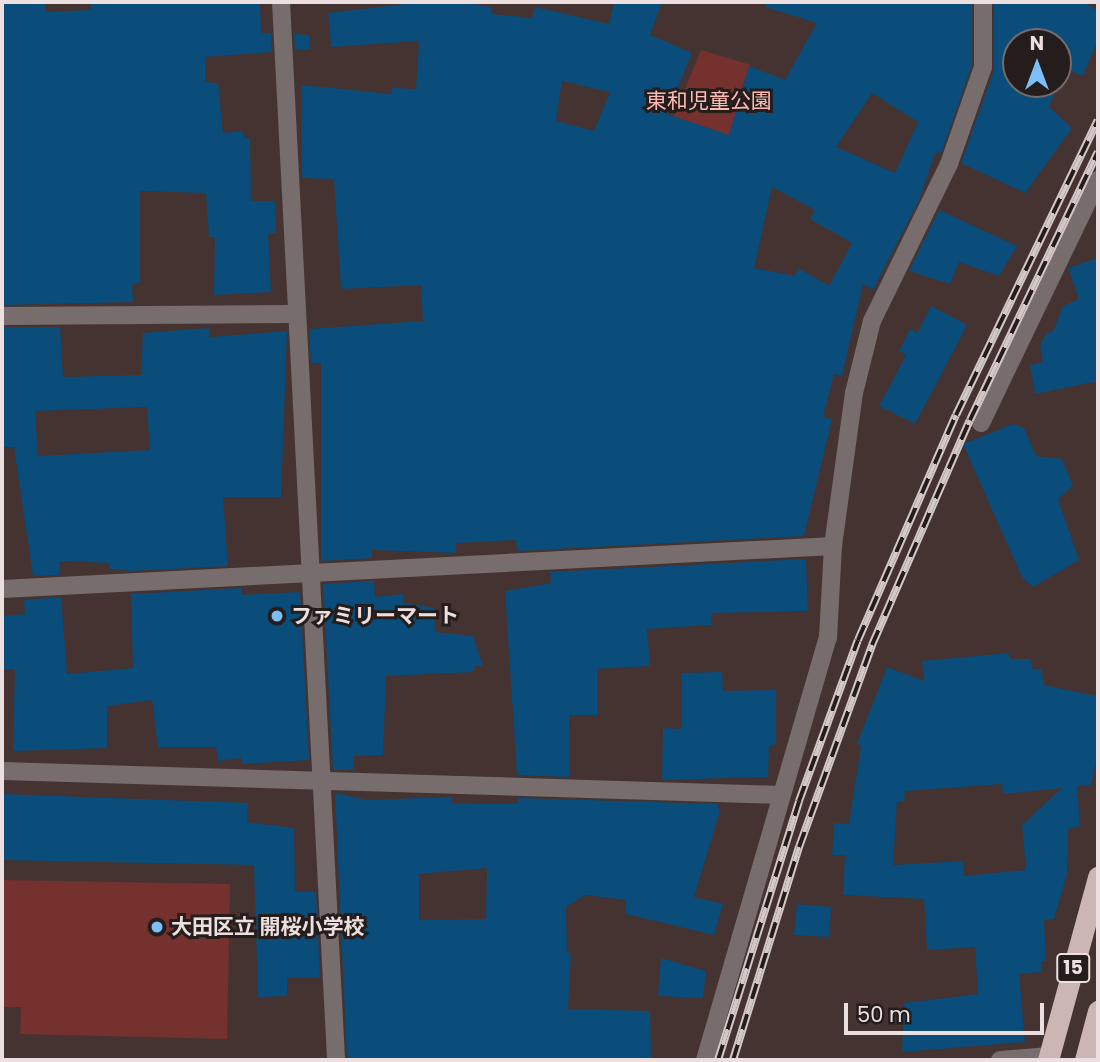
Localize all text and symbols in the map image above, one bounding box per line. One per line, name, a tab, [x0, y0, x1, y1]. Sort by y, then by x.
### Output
north arrow	[1002, 28, 1072, 98]
text: N	[1030, 30, 1044, 57]
park label: 東和児童公園	[646, 88, 772, 114]
place label: ファミリーマート	[291, 603, 459, 629]
marker: ファミリーマート	[269, 608, 285, 624]
place label: 大田区立 開桜小学校	[171, 914, 364, 940]
marker: 大田区立 開桜小学校	[149, 919, 165, 935]
road number: 15	[1056, 952, 1090, 984]
scale bar	[848, 988, 1048, 1032]
text: 50 m	[857, 1000, 911, 1029]

